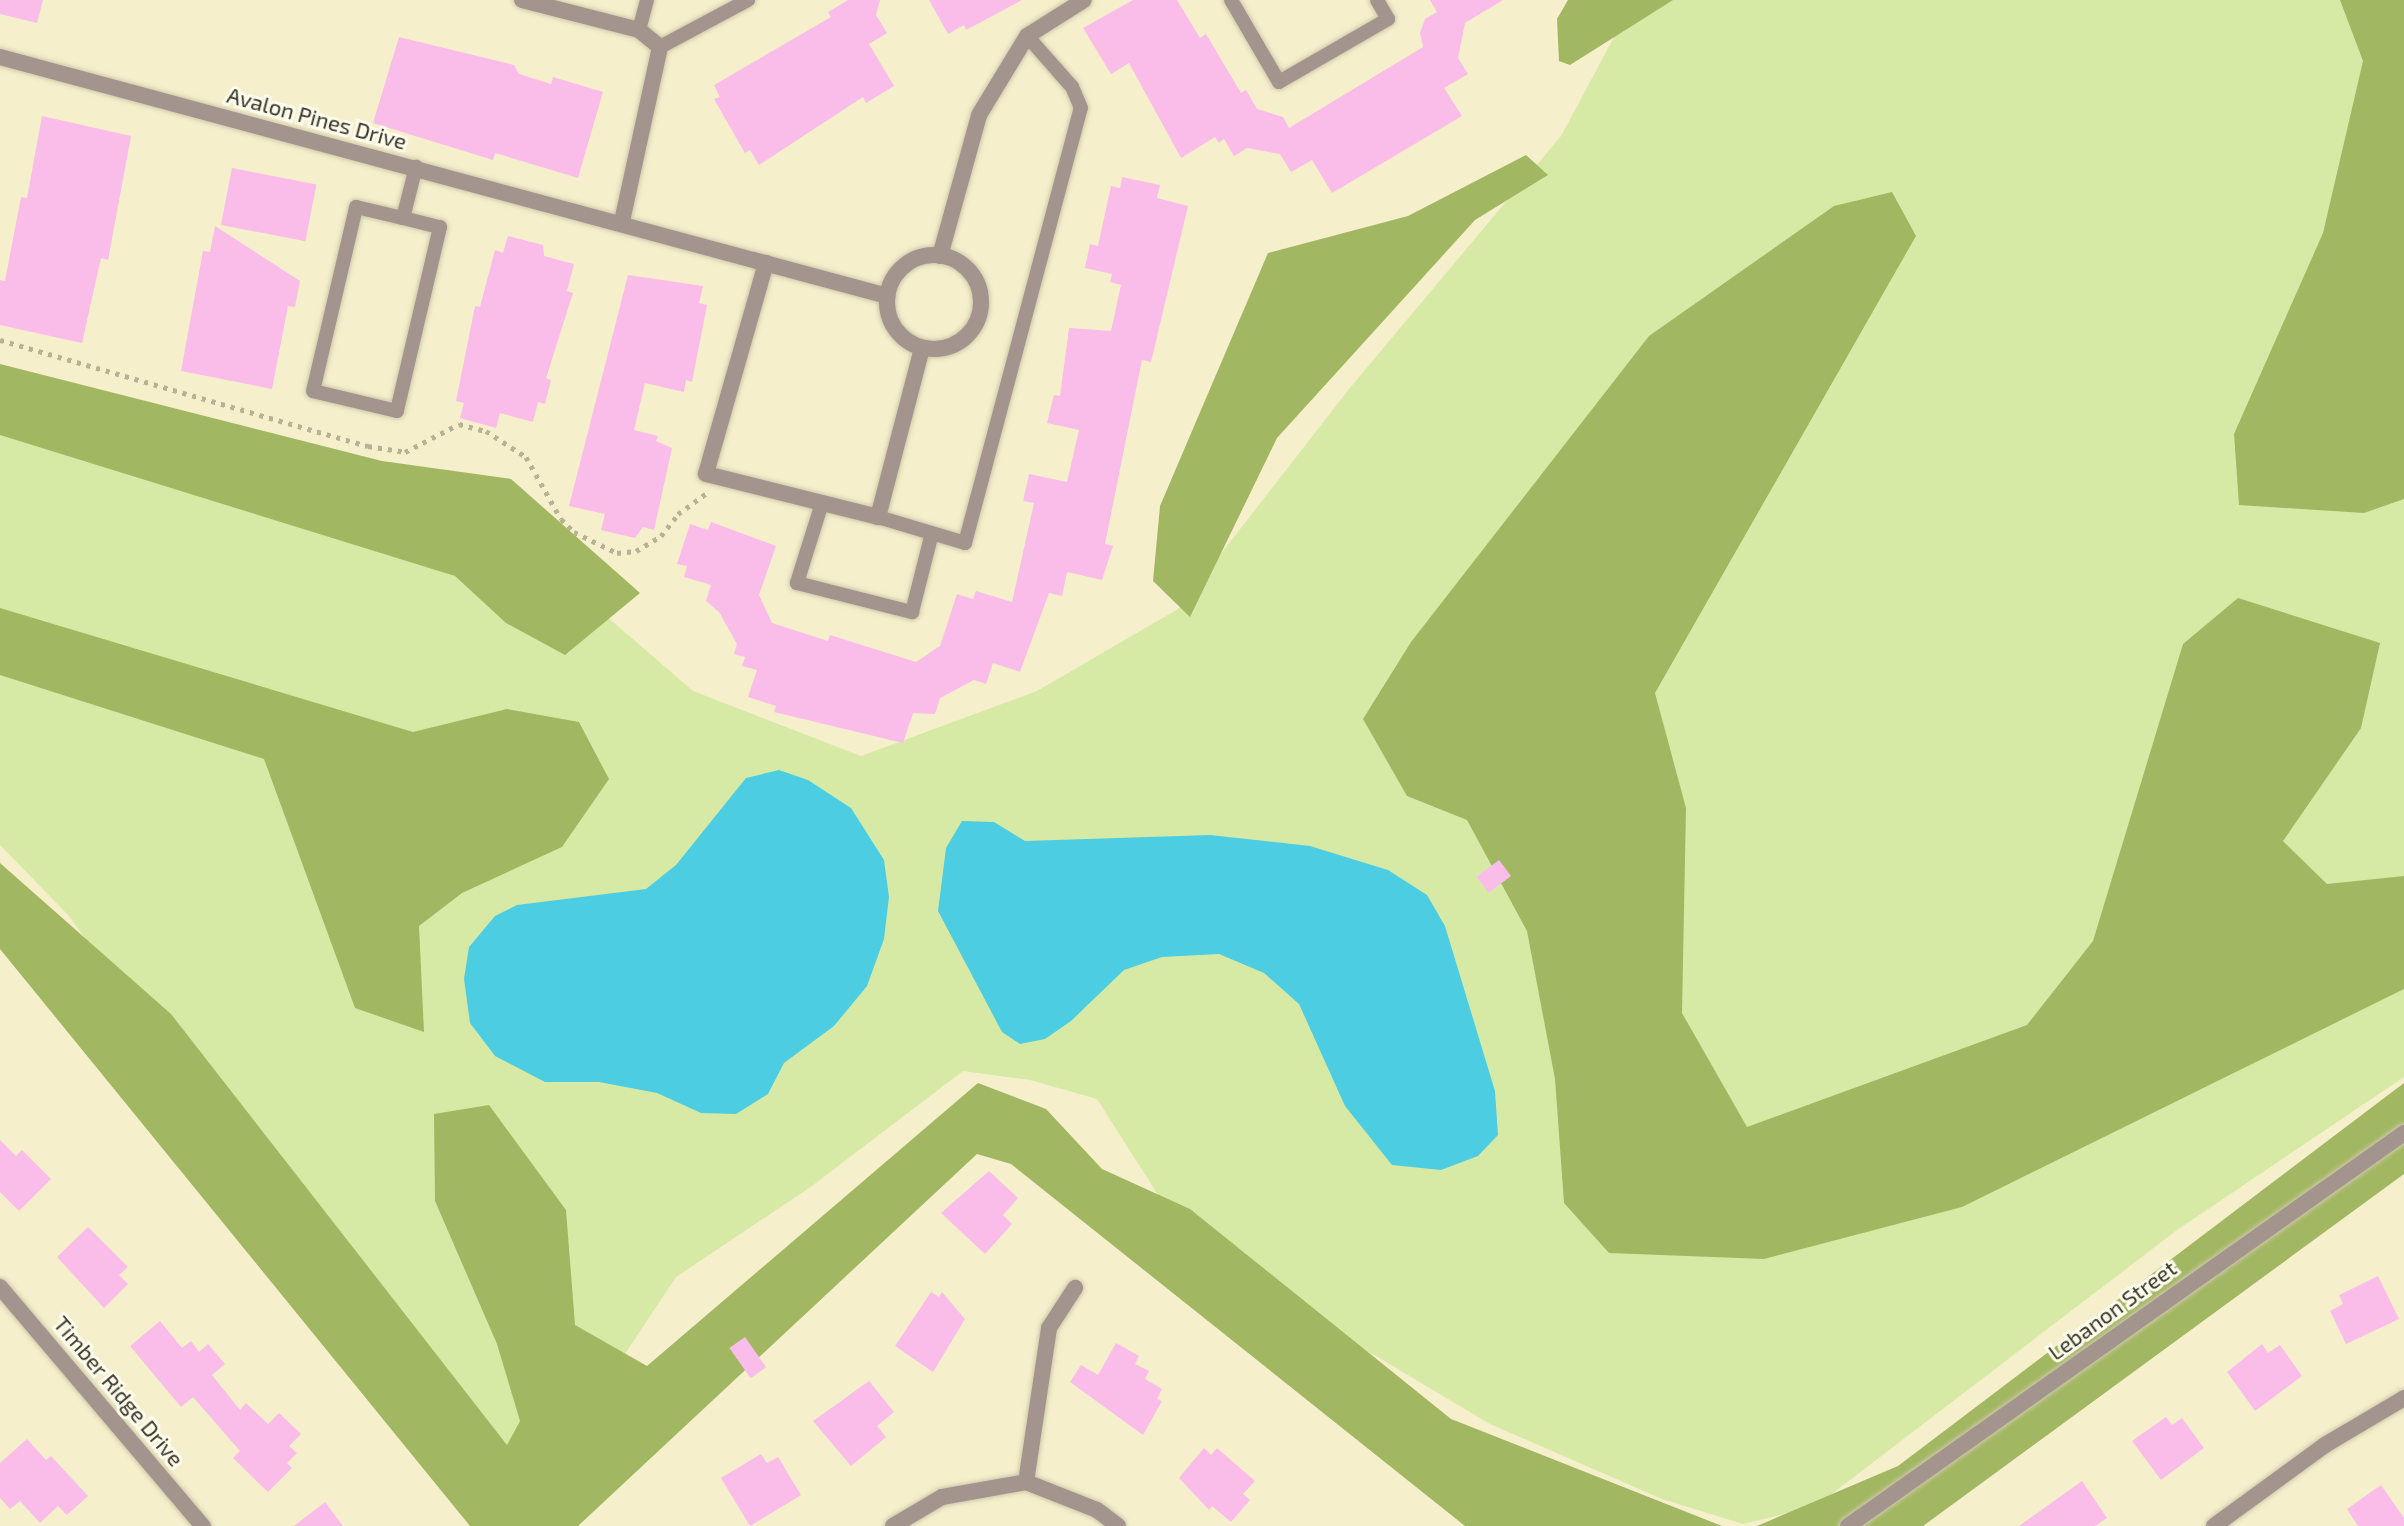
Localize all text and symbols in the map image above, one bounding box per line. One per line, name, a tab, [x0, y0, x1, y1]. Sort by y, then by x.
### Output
street label: Avalon Pines Drive	[224, 81, 410, 155]
street label: Lebanon Street	[2043, 1255, 2181, 1365]
street label: Timber Ridge Drive	[48, 1310, 190, 1472]

